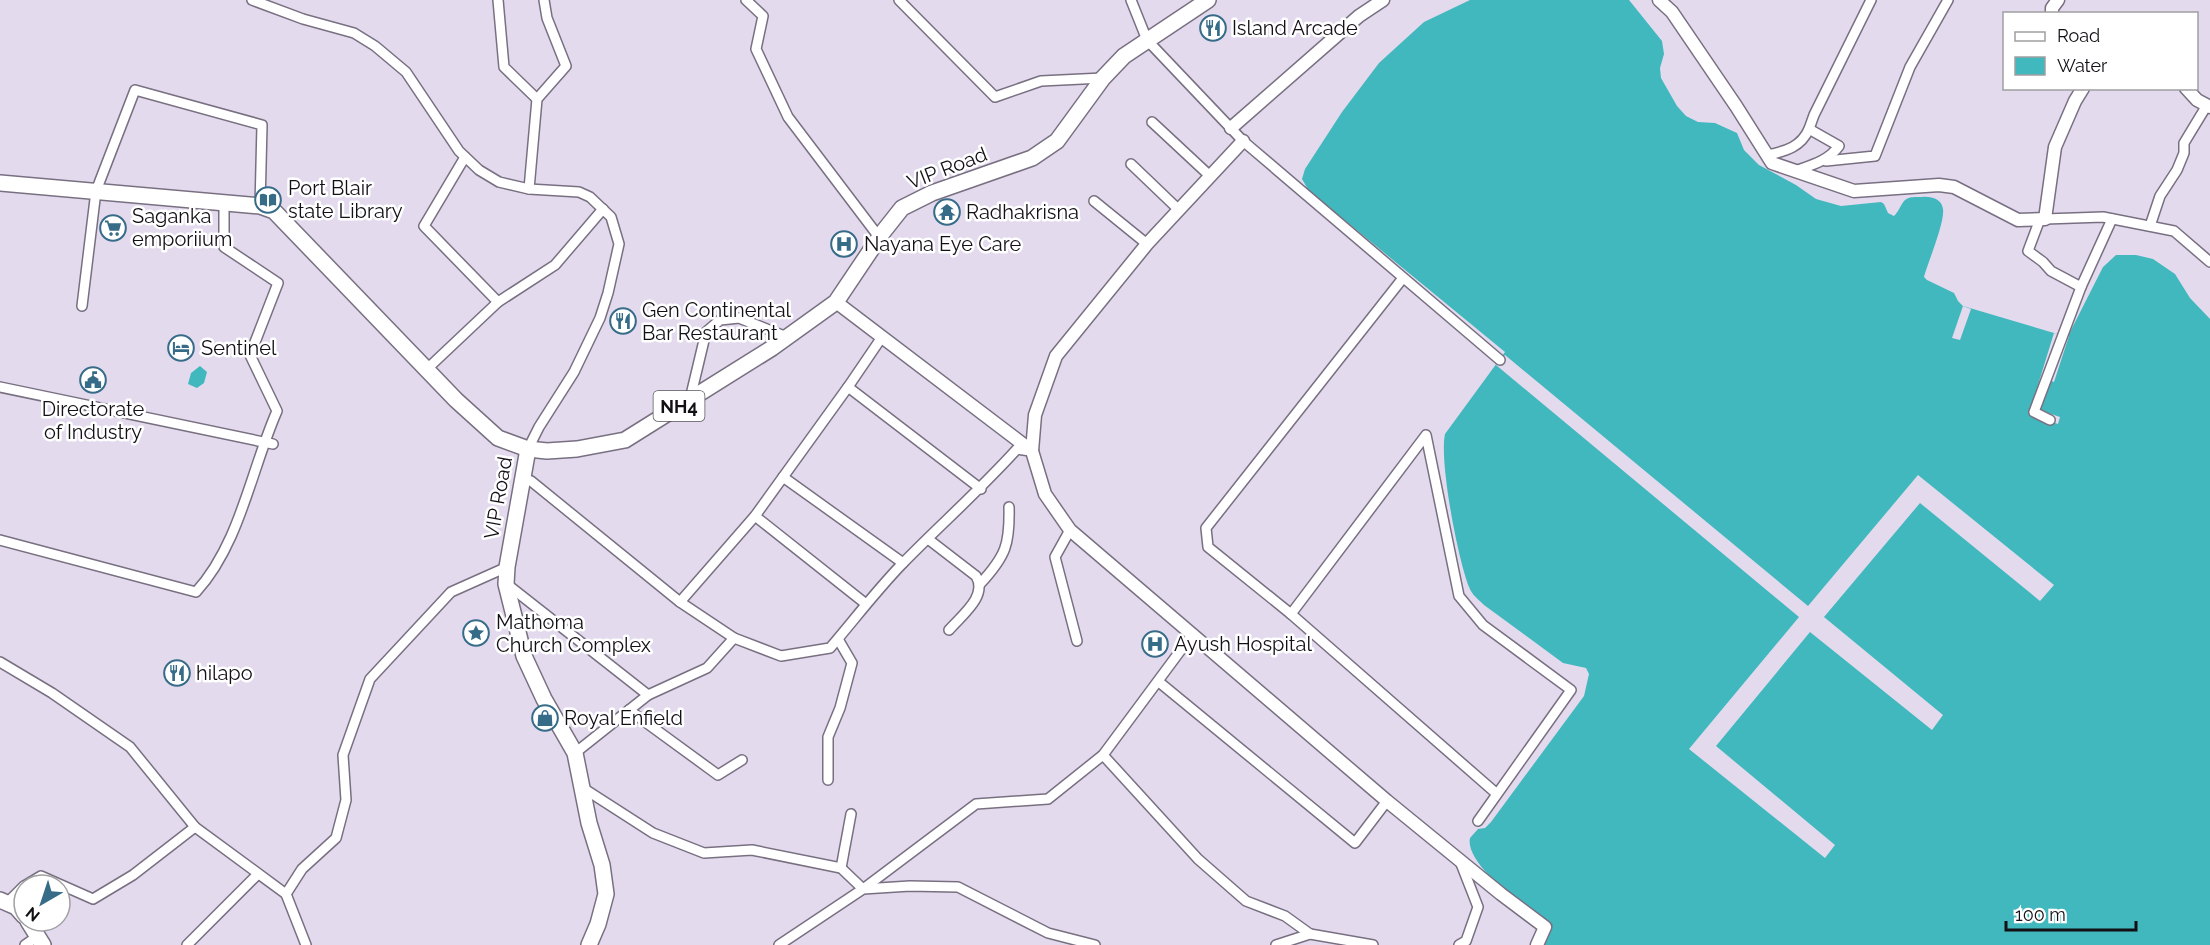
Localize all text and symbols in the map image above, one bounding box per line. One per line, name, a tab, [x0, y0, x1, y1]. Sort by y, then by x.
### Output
legend	[2003, 12, 2198, 90]
restaurant icon: Island Arcade	[1198, 13, 1228, 43]
place label: Island Arcade	[1232, 16, 1358, 40]
text: Road	[2057, 25, 2100, 46]
text: Water	[2057, 55, 2108, 76]
street label: VIP Road	[904, 142, 990, 194]
place label: Port Blair state Library	[288, 176, 403, 223]
library icon: Port Blair state Library	[253, 185, 283, 215]
temple icon: Radhakrisna	[932, 197, 962, 227]
place label: Radhakrisna	[966, 200, 1079, 224]
place label: Saganka emporiium	[132, 204, 232, 251]
supermarket icon: Saganka emporiium	[98, 213, 128, 243]
hospital icon: Nayana Eye Care	[829, 229, 859, 259]
place label: Nayana Eye Care	[864, 232, 1021, 256]
place label: Gen Continental Bar Restaurant	[642, 298, 792, 345]
restaurant icon: Gen Continental Bar Restaurant	[608, 306, 638, 336]
hotel icon: Sentinel	[166, 333, 196, 363]
place label: Sentinel	[201, 336, 277, 360]
public building icon: Directorate of Industry	[78, 365, 108, 395]
road number: NH4	[654, 391, 704, 421]
place label: Directorate of Industry	[42, 397, 145, 444]
street label: VIP Road	[479, 455, 517, 541]
place label: Mathoma Church Complex	[496, 610, 651, 657]
place icon: Mathoma Church Complex	[461, 618, 491, 648]
hospital icon: Ayush Hospital	[1140, 629, 1170, 659]
place label: Ayush Hospital	[1174, 632, 1312, 656]
restaurant icon: hilapo	[162, 658, 192, 688]
place label: hilapo	[196, 661, 253, 685]
shop icon: Royal Enfield	[530, 703, 560, 733]
place label: Royal Enfield	[564, 706, 683, 730]
north arrow	[12, 873, 72, 933]
scale bar	[2006, 894, 2136, 932]
text: N	[22, 903, 44, 925]
text: 100 m	[2015, 904, 2066, 925]

